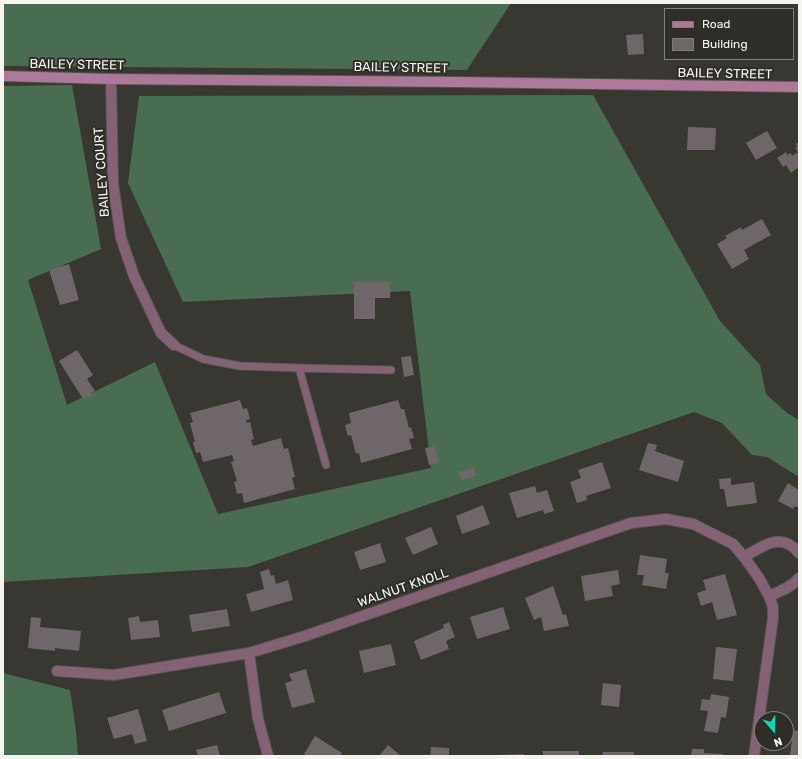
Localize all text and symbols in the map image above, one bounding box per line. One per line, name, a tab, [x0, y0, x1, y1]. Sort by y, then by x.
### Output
legend	[664, 8, 794, 60]
text: Road	[702, 17, 730, 31]
text: Building	[702, 37, 748, 51]
street label: BAILEY STREET	[29, 56, 125, 74]
street label: BAILEY STREET	[353, 59, 449, 77]
street label: BAILEY STREET	[677, 65, 773, 83]
street label: BAILEY COURT	[91, 126, 113, 218]
street label: WALNUT KNOLL	[355, 565, 451, 611]
north arrow	[754, 711, 794, 751]
text: N	[772, 734, 784, 749]

